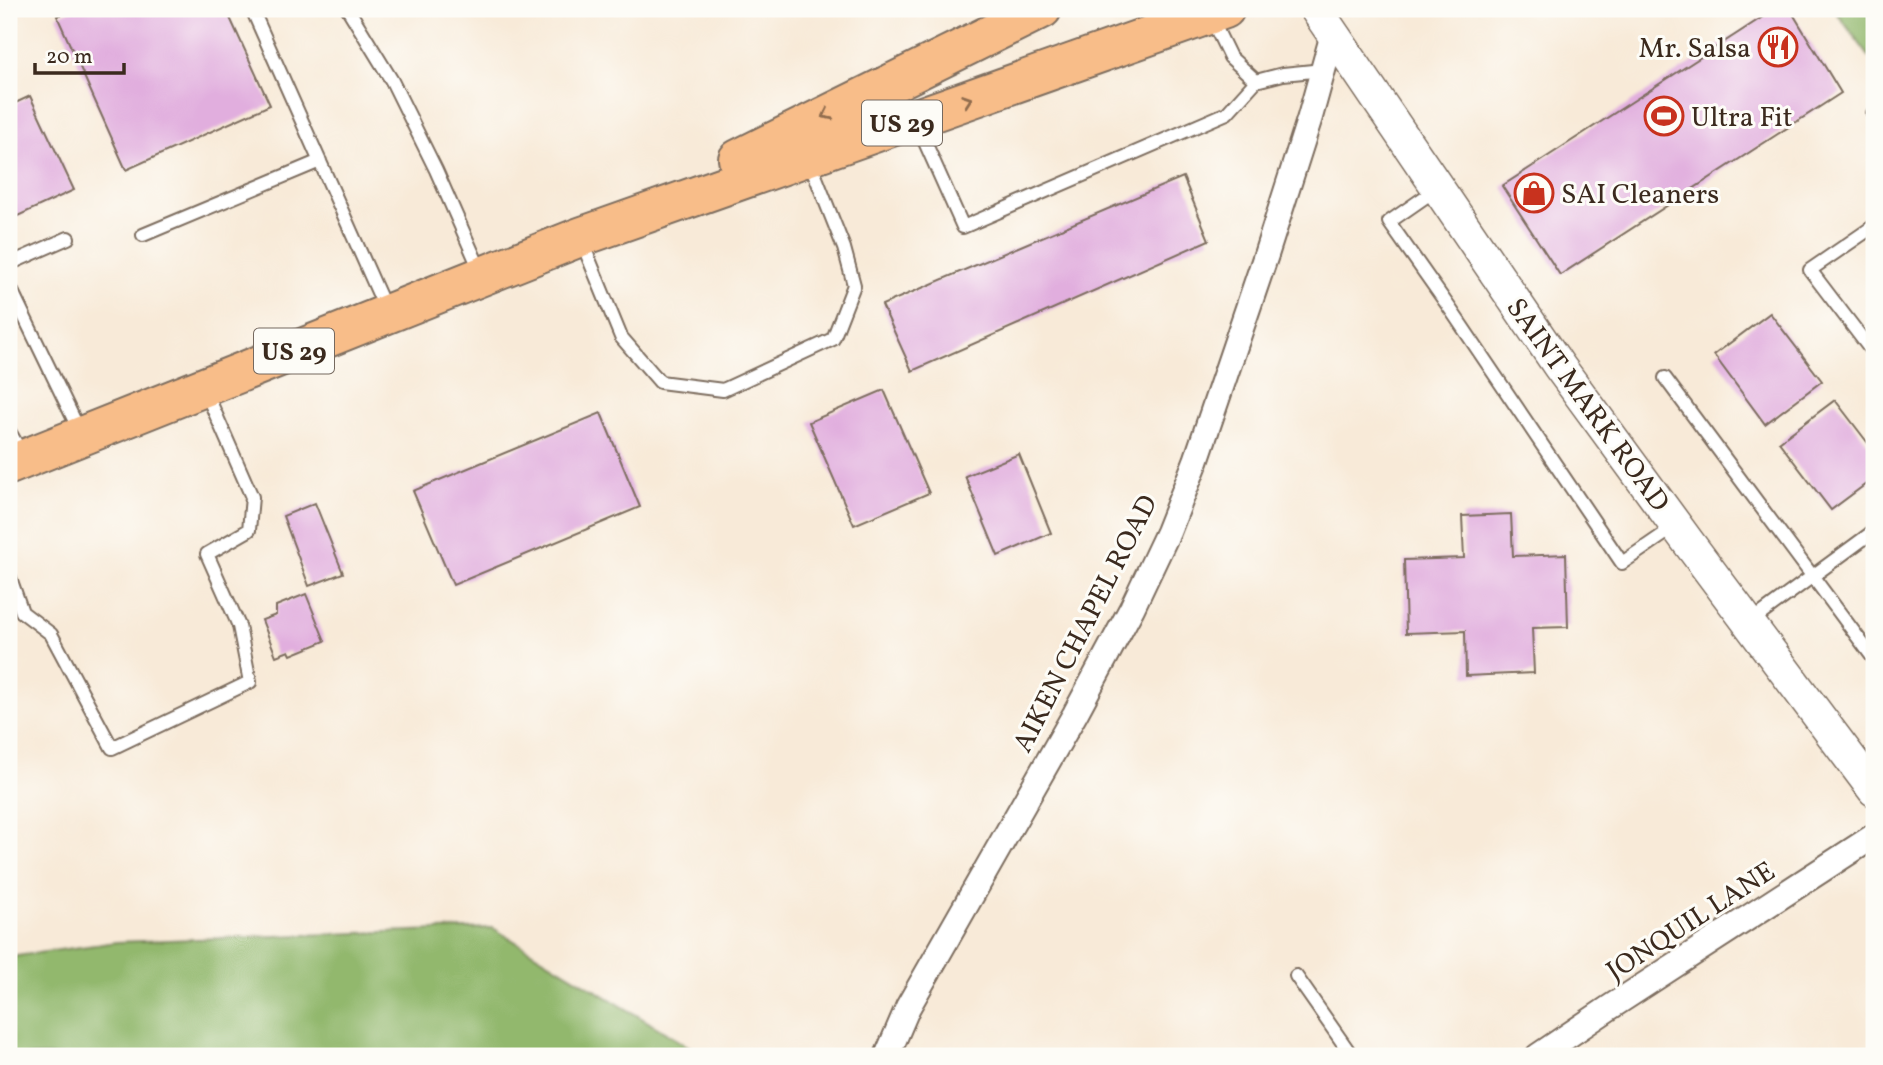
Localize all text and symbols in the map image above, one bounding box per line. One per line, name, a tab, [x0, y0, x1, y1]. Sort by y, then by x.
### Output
restaurant icon: Mr. Salsa	[1757, 26, 1799, 68]
place label: Mr. Salsa	[1638, 30, 1751, 69]
scale bar	[35, 32, 124, 76]
text: 20 m	[46, 43, 92, 72]
one-way arrow	[961, 94, 973, 108]
sports icon: Ultra Fit	[1643, 95, 1685, 137]
place label: Ultra Fit	[1691, 99, 1793, 138]
road number: US 29	[862, 100, 942, 146]
one-way arrow	[822, 107, 834, 121]
shop icon: SAI Cleaners	[1513, 172, 1555, 214]
place label: SAI Cleaners	[1561, 176, 1719, 215]
street label: SAINT MARK ROAD	[1496, 291, 1678, 520]
road number: US 29	[254, 328, 334, 374]
street label: AIKEN CHAPEL ROAD	[1004, 489, 1168, 760]
street label: JONQUIL LANE	[1599, 853, 1783, 991]

